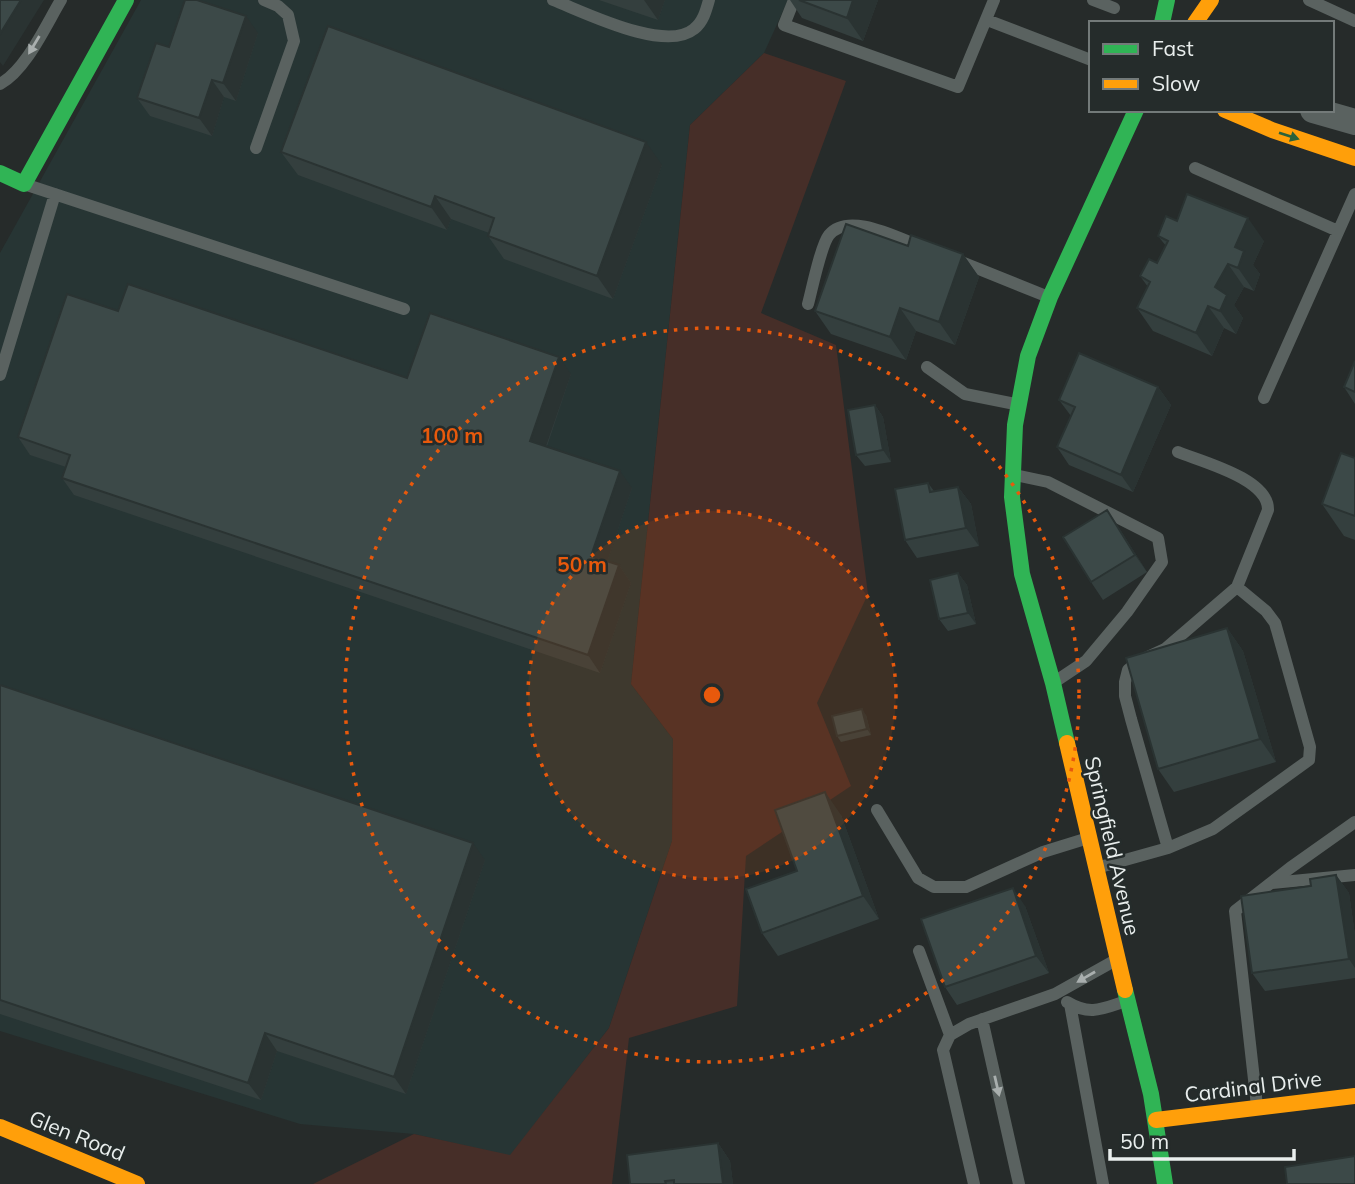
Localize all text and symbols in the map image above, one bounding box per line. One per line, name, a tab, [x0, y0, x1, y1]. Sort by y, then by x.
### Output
legend	[1089, 21, 1334, 112]
one-way arrow	[27, 35, 40, 54]
text: Fast	[1152, 35, 1194, 61]
text: Slow	[1152, 70, 1200, 96]
one-way arrow	[1278, 131, 1299, 142]
text: 100 m	[421, 422, 483, 448]
text: 50 m	[557, 551, 607, 577]
centre of rings	[700, 683, 724, 707]
street label: Springfield Avenue	[1080, 754, 1146, 938]
one-way arrow	[1076, 971, 1096, 983]
street label: Cardinal Drive	[1183, 1065, 1323, 1107]
one-way arrow	[992, 1075, 1003, 1097]
street label: Glen Road	[26, 1104, 129, 1166]
scale bar	[1110, 1118, 1294, 1162]
text: 50 m	[1120, 1128, 1169, 1154]

